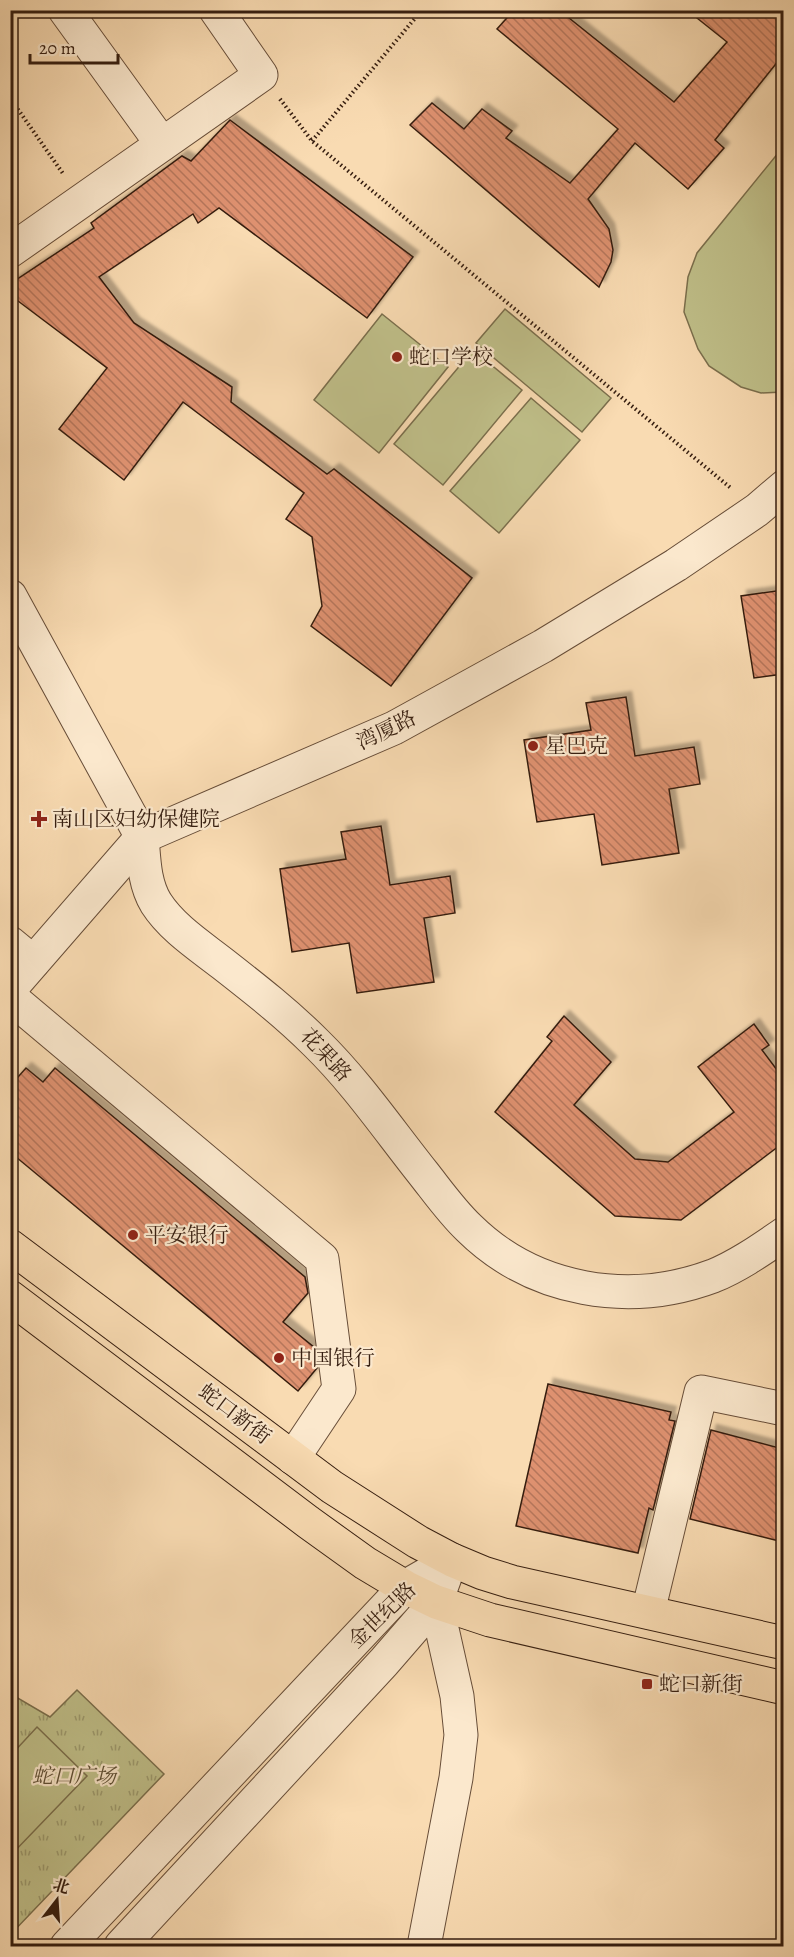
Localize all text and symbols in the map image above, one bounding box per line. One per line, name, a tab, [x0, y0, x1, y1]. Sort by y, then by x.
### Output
scale bar	[30, 27, 118, 65]
text: 20 m	[39, 36, 76, 60]
place label: 蛇口学校	[409, 343, 493, 371]
marker: 蛇口学校	[390, 350, 404, 364]
street label: 湾厦路	[352, 704, 420, 756]
place label: 星巴克	[545, 732, 608, 760]
marker: 星巴克	[526, 739, 540, 753]
place label: 南山区妇幼保健院	[52, 805, 220, 833]
marker: 南山区妇幼保健院	[30, 810, 48, 828]
street label: 花果路	[294, 1022, 358, 1088]
place label: 平安银行	[145, 1221, 229, 1249]
marker: 平安银行	[126, 1228, 140, 1242]
place label: 中国银行	[291, 1344, 375, 1372]
marker: 中国银行	[272, 1351, 286, 1365]
street label: 蛇口新街	[193, 1378, 277, 1450]
street label: 金世纪路	[342, 1576, 422, 1654]
place label: 蛇口新街	[659, 1670, 743, 1698]
marker: 蛇口新街	[640, 1677, 654, 1691]
park label: 蛇口广场	[32, 1762, 118, 1790]
north arrow	[27, 1870, 87, 1930]
text: 北	[50, 1874, 72, 1899]

